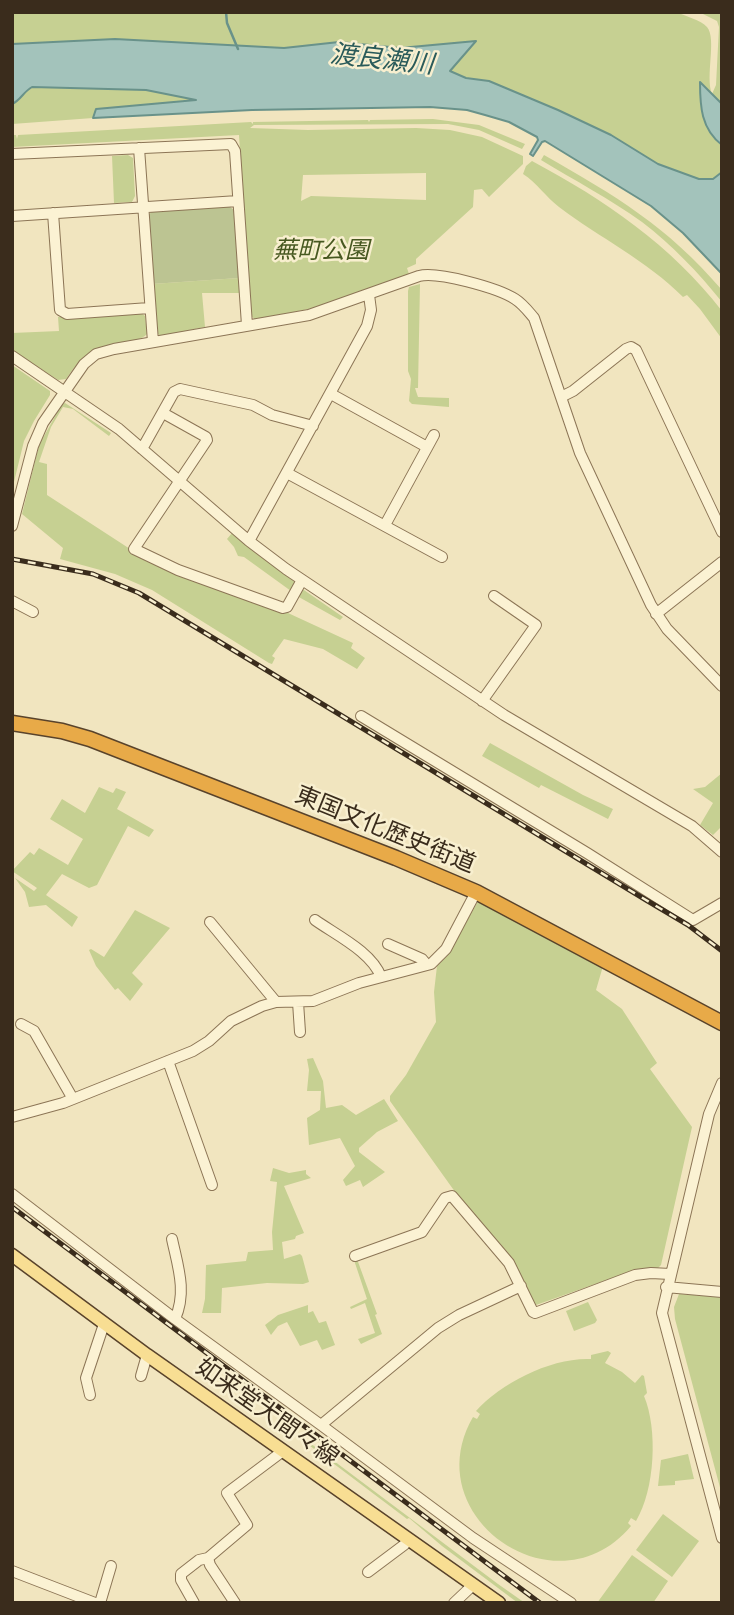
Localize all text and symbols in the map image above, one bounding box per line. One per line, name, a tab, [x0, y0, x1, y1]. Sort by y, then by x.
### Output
water label: 渡良瀬川	[329, 39, 435, 81]
park label: 蕪町公園	[273, 237, 369, 265]
street label: 東国文化歴史街道	[291, 781, 479, 879]
street label: 如来堂大間々線	[190, 1353, 344, 1473]

